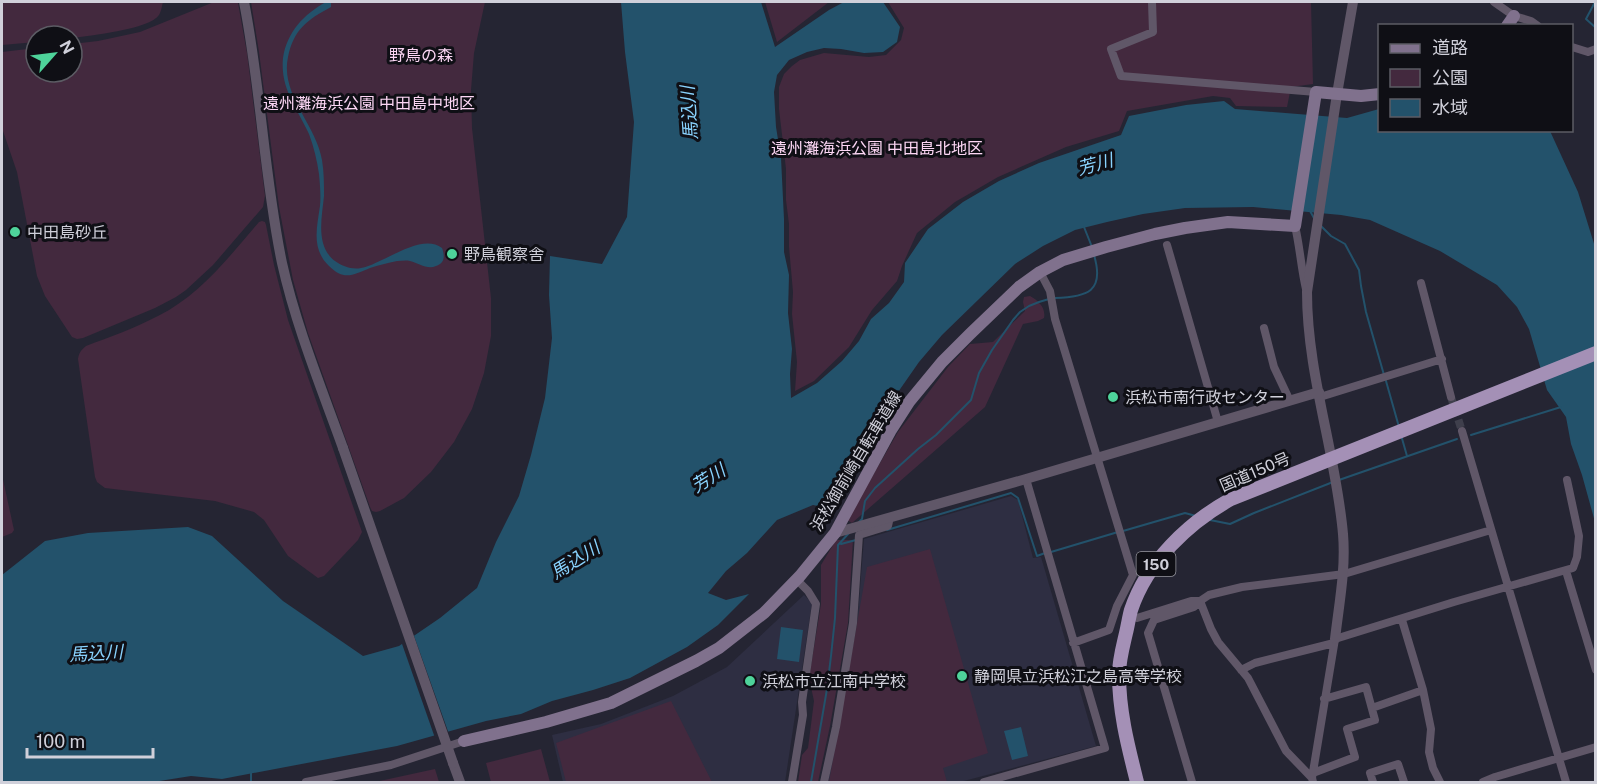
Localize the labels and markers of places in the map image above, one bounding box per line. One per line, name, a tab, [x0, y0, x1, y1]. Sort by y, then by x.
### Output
place label: 中田島砂丘	[27, 223, 107, 242]
marker: 中田島砂丘	[8, 225, 22, 239]
place label: 野鳥観察舎	[464, 245, 544, 264]
marker: 野鳥観察舎	[445, 247, 459, 261]
place label: 浜松市南行政センター	[1125, 388, 1285, 407]
marker: 浜松市南行政センター	[1106, 390, 1120, 404]
place label: 静岡県立浜松江之島高等学校	[974, 667, 1182, 686]
marker: 静岡県立浜松江之島高等学校	[955, 669, 969, 683]
place label: 浜松市立江南中学校	[762, 672, 906, 691]
marker: 浜松市立江南中学校	[743, 674, 757, 688]

